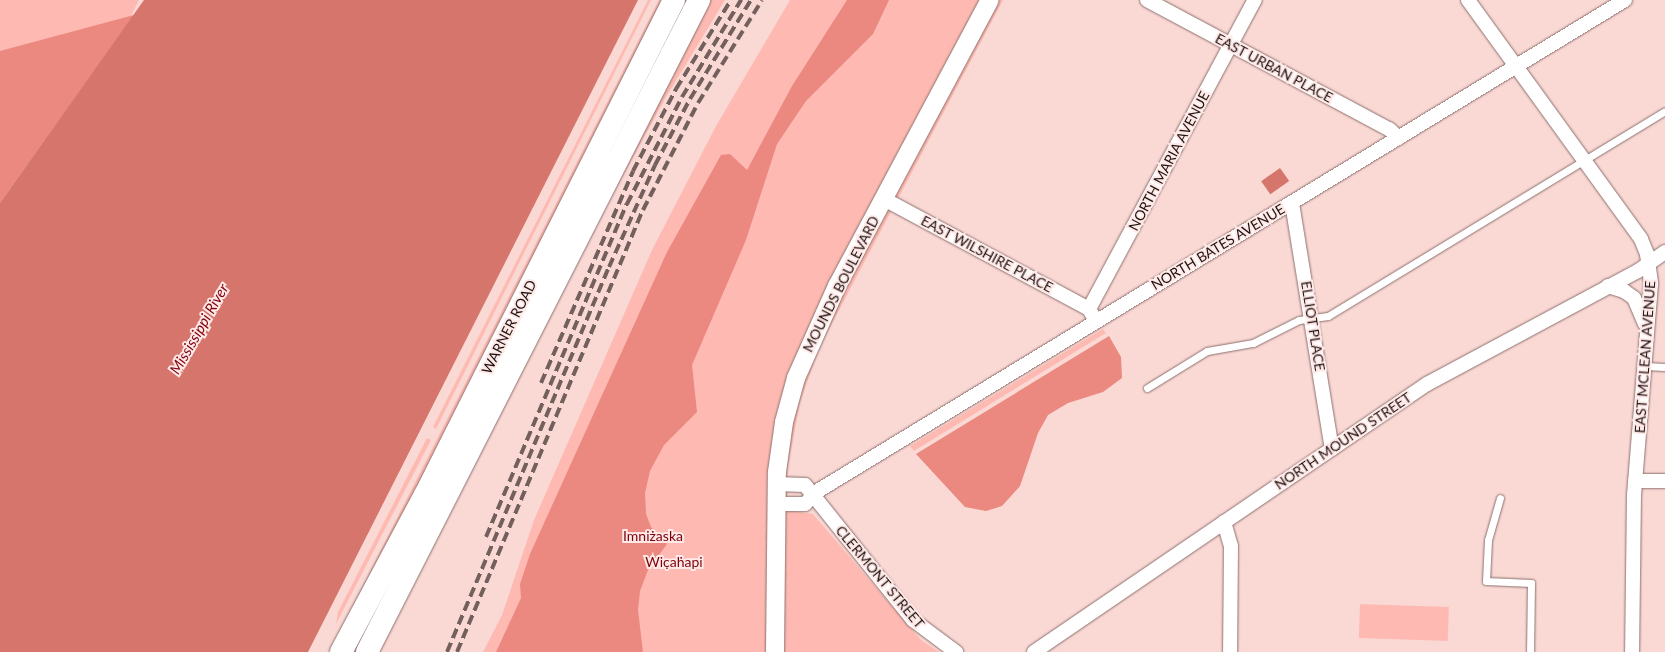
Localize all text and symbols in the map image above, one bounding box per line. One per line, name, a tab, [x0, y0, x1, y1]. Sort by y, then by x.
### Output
street label: EAST URBAN PLACE	[1212, 30, 1336, 106]
street label: NORTH MARIA AVENUE	[1125, 88, 1213, 234]
street label: NORTH BATES AVENUE	[1148, 200, 1288, 294]
street label: EAST WILSHIRE PLACE	[918, 212, 1056, 296]
street label: MOUNDS BOULEVARD	[799, 213, 883, 355]
street label: WARNER ROAD	[478, 277, 540, 377]
street label: ELLIOT PLACE	[1298, 280, 1328, 372]
street label: EAST MCLEAN AVENUE	[1631, 280, 1659, 434]
water label: Mississippi River	[166, 281, 232, 377]
street label: NORTH MOUND STREET	[1271, 389, 1415, 493]
street label: CLERMONT STREET	[832, 522, 928, 632]
park label: Imniżaska	[623, 528, 683, 544]
park label: Wic̣aḣapi	[645, 554, 703, 570]

